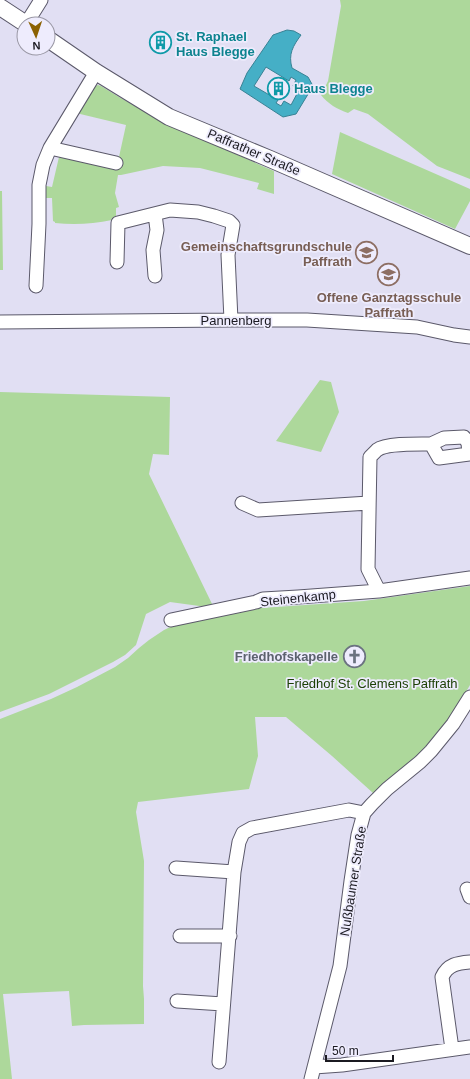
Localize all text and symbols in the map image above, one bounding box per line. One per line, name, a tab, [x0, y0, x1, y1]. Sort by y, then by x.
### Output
north arrow	[16, 16, 56, 56]
place label: St. Raphael Haus Blegge	[176, 29, 255, 59]
building icon: St. Raphael Haus Blegge	[148, 30, 174, 56]
text: N	[32, 40, 41, 52]
building icon: Haus Blegge	[265, 75, 291, 101]
place label: Haus Blegge	[294, 81, 373, 96]
street label: Paffrather Straße	[205, 126, 303, 178]
place label: Gemeinschaftsgrundschule Paffrath	[181, 239, 352, 269]
school or university icon: Gemeinschaftsgrundschule Paffrath	[354, 240, 380, 266]
school or university icon: Offene Ganztagsschule Paffrath	[376, 262, 402, 288]
place label: Offene Ganztagsschule Paffrath	[317, 290, 461, 320]
street label: Pannenberg	[201, 313, 271, 328]
street label: Steinenkamp	[259, 587, 337, 609]
church icon: Friedhofskapelle	[341, 643, 367, 669]
place label: Friedhofskapelle	[235, 649, 338, 664]
park label: Friedhof St. Clemens Paffrath	[286, 676, 458, 691]
street label: Nußbaumer Straße	[337, 825, 369, 937]
scale bar	[326, 1037, 393, 1063]
text: 50 m	[332, 1044, 359, 1058]

